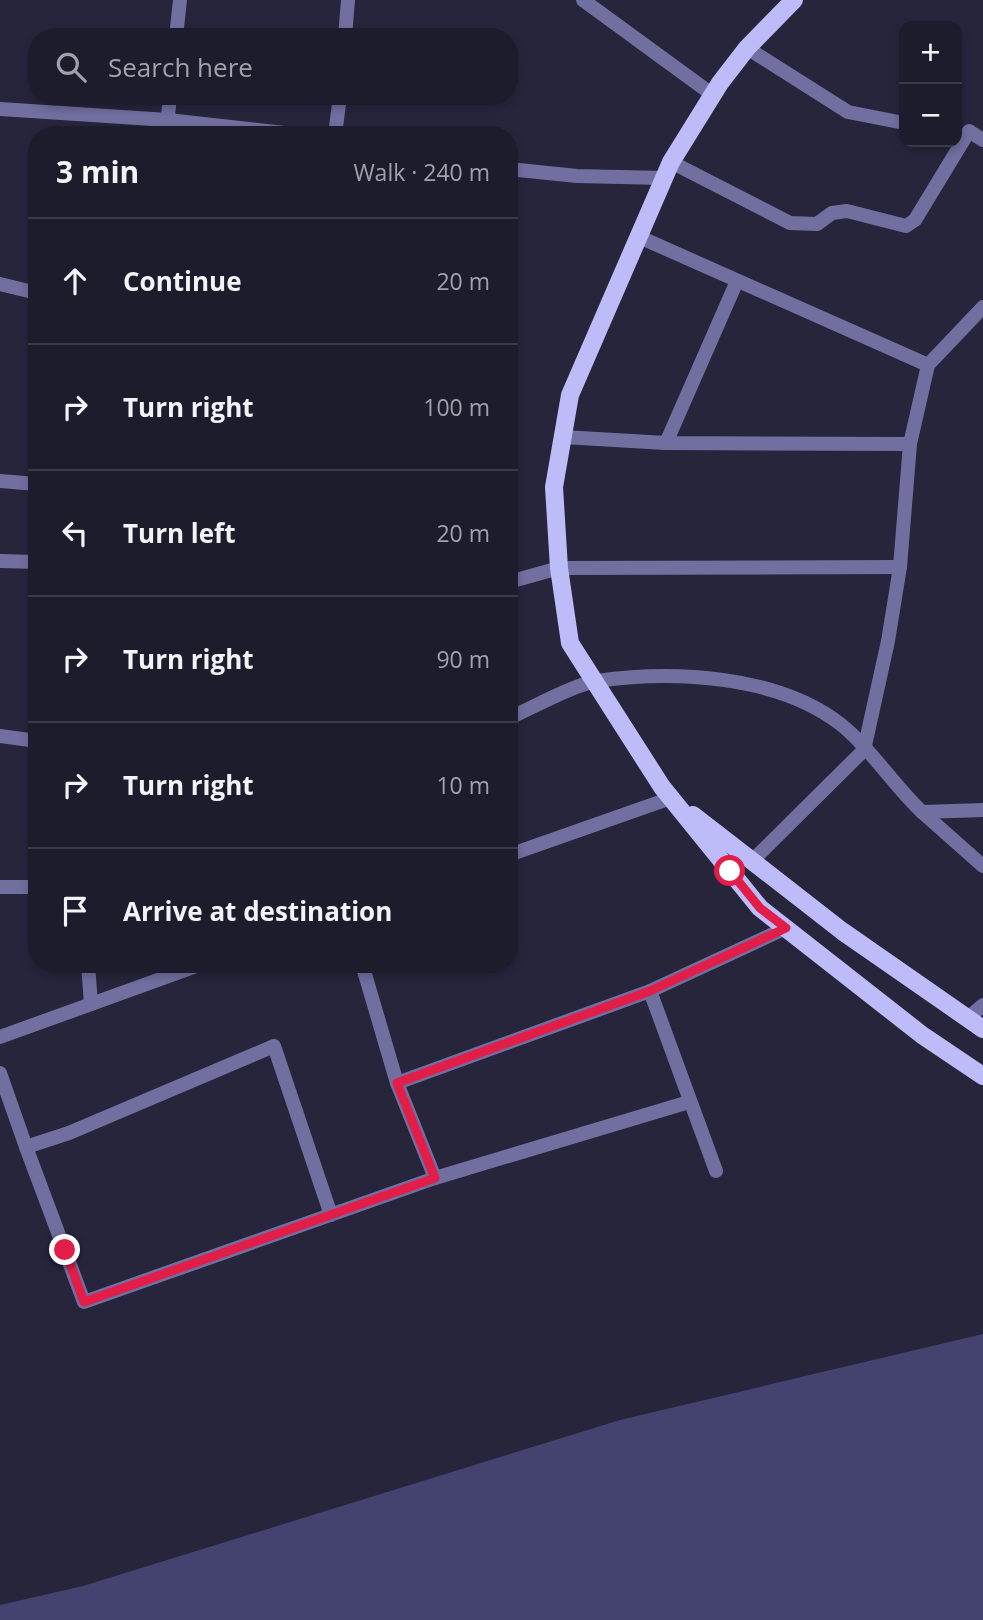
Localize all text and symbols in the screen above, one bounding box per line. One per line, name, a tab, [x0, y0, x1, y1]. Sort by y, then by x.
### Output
map controls	[899, 21, 962, 147]
button: +	[899, 21, 962, 84]
search box	[28, 28, 518, 105]
icon: search	[52, 48, 90, 86]
text: Search here	[108, 49, 253, 85]
button: −	[899, 84, 962, 147]
text: 3 min	[56, 151, 139, 192]
text: Walk · 240 m	[353, 156, 490, 188]
icon: ahead	[56, 262, 94, 300]
text: Continue	[123, 263, 242, 299]
text: 20 m	[436, 265, 490, 297]
icon: right	[56, 388, 94, 426]
text: Turn right	[123, 389, 254, 425]
text: 100 m	[423, 391, 490, 423]
icon: left	[56, 514, 94, 552]
text: Turn left	[123, 515, 235, 551]
text: 20 m	[436, 517, 490, 549]
icon: right	[56, 640, 94, 678]
text: Turn right	[123, 641, 254, 677]
text: 90 m	[436, 643, 490, 675]
icon: right	[56, 766, 94, 804]
text: Turn right	[123, 767, 254, 803]
text: 10 m	[436, 769, 490, 801]
route start	[714, 855, 745, 886]
icon: arrive	[56, 892, 94, 930]
text: Arrive at destination	[123, 893, 392, 929]
route end	[49, 1234, 80, 1265]

